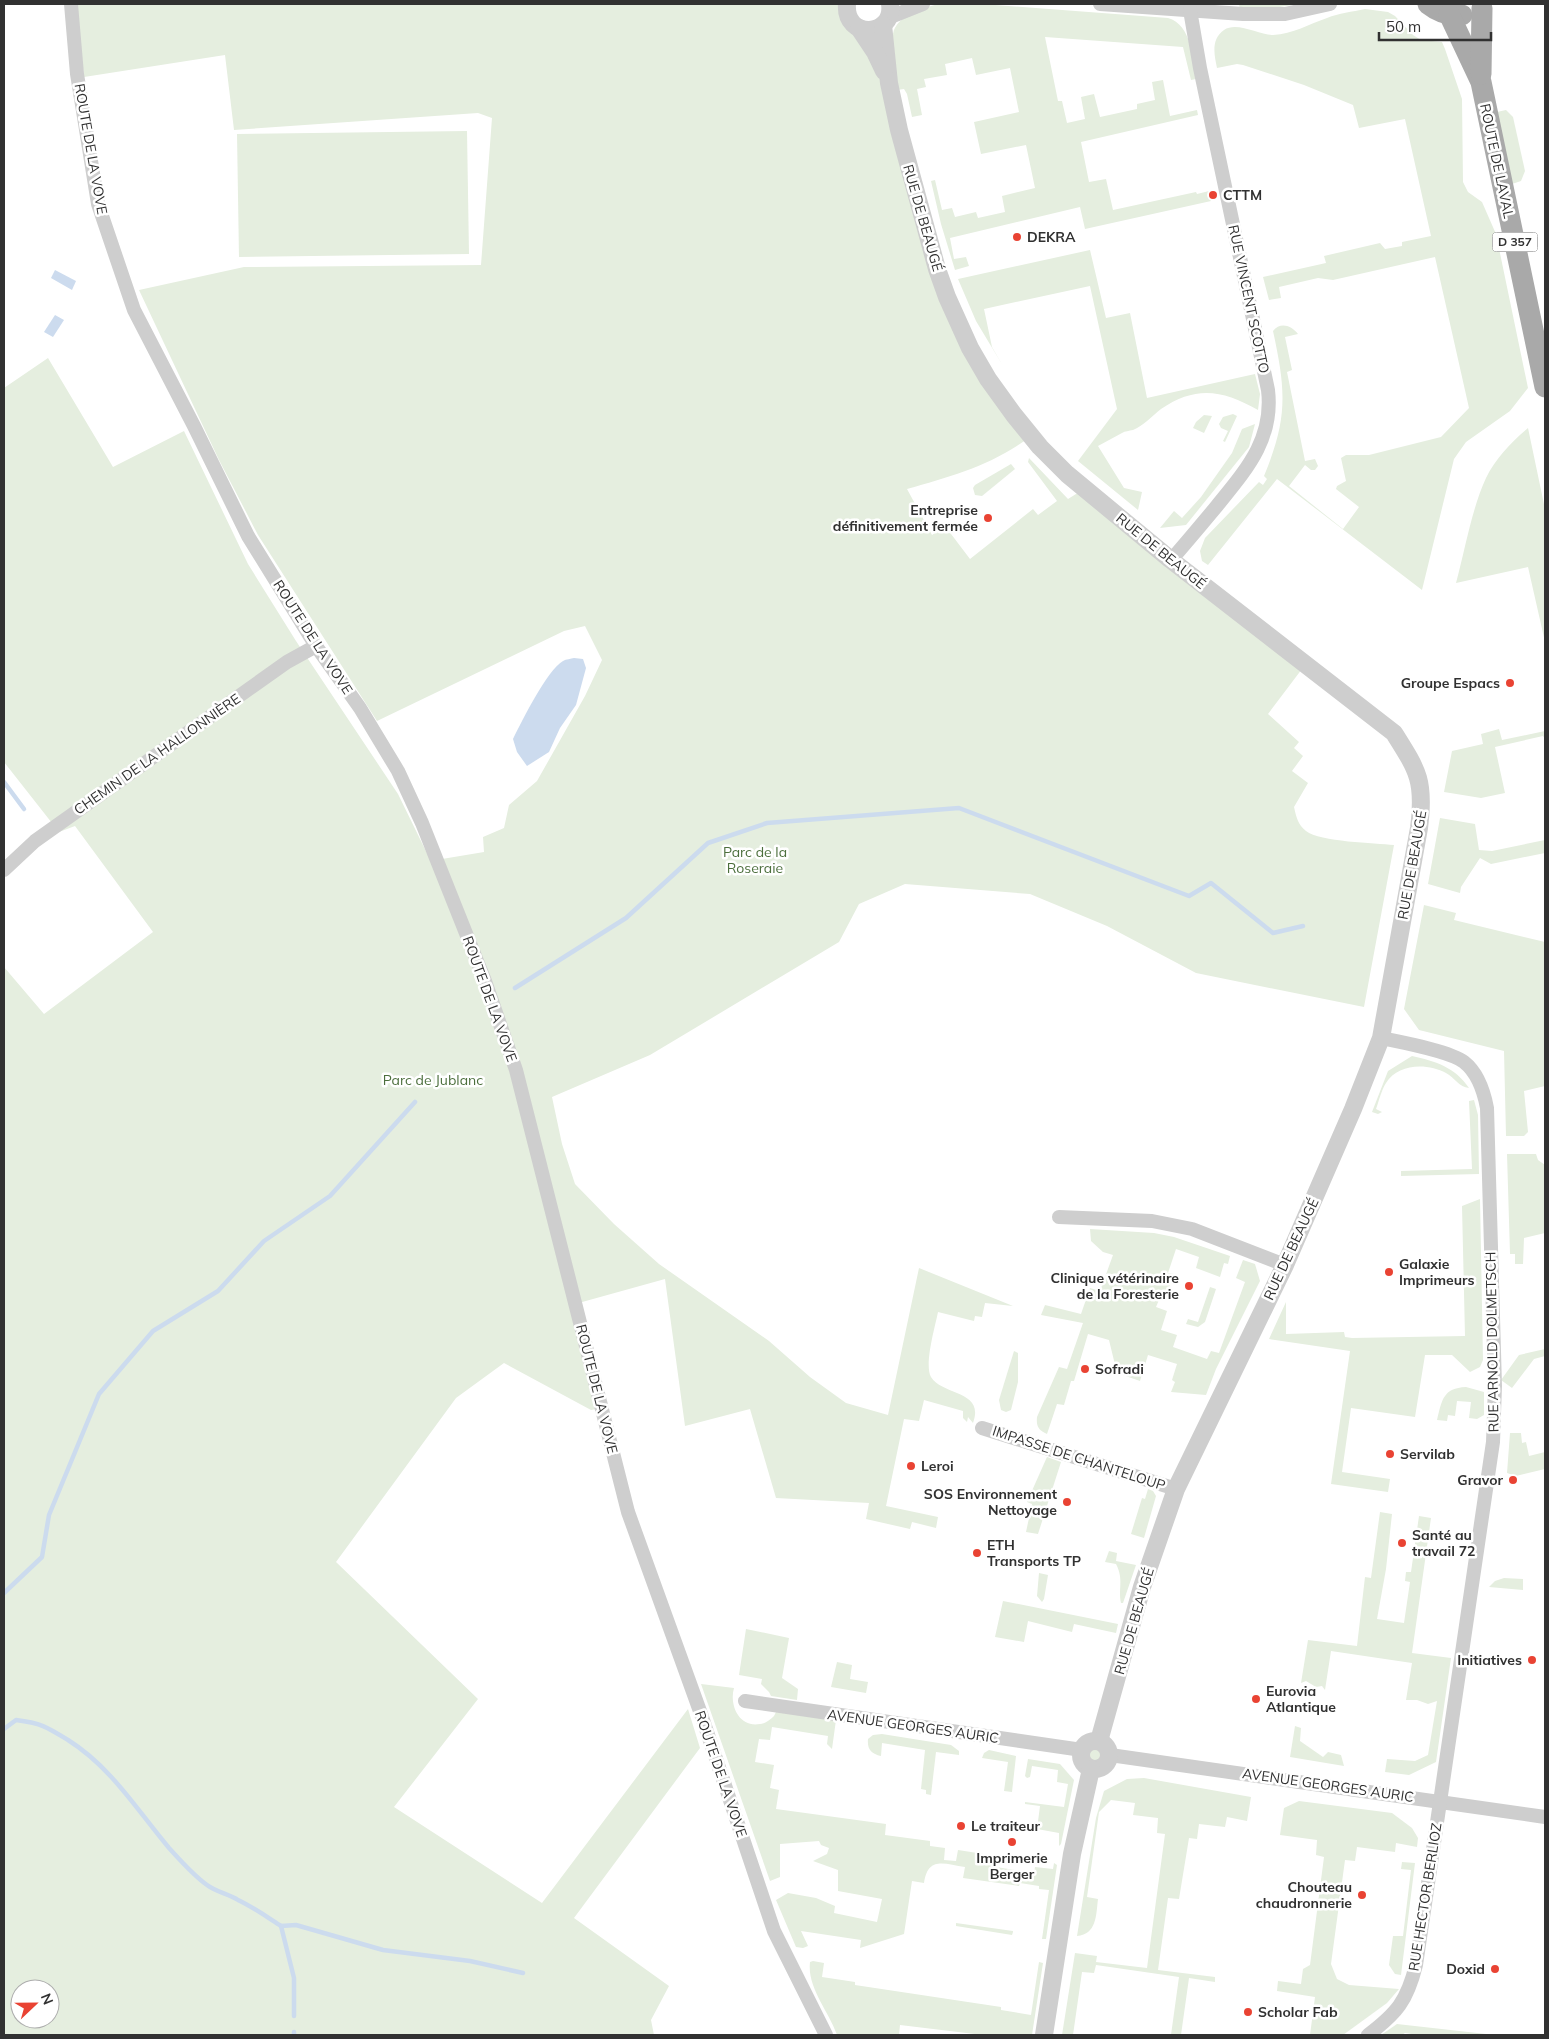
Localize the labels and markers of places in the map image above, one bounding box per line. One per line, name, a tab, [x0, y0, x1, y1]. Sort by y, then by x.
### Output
place label: CTTM	[1223, 186, 1262, 204]
marker: CTTM	[1207, 189, 1219, 201]
place label: DEKRA	[1027, 228, 1076, 246]
marker: DEKRA	[1011, 231, 1023, 243]
place label: Entreprise définitivement fermée	[833, 501, 978, 535]
marker: Entreprise définitivement fermée	[982, 512, 994, 524]
place label: Groupe Espacs	[1401, 674, 1500, 692]
marker: Groupe Espacs	[1504, 677, 1516, 689]
place label: Galaxie Imprimeurs	[1399, 1255, 1474, 1289]
marker: Galaxie Imprimeurs	[1383, 1266, 1395, 1278]
place label: Clinique vétérinaire de la Foresterie	[1050, 1269, 1179, 1303]
marker: Clinique vétérinaire de la Foresterie	[1183, 1280, 1195, 1292]
place label: Sofradi	[1095, 1360, 1144, 1378]
marker: Sofradi	[1079, 1363, 1091, 1375]
place label: Servilab	[1400, 1445, 1455, 1463]
marker: Servilab	[1384, 1448, 1396, 1460]
place label: Leroi	[921, 1457, 954, 1475]
marker: Leroi	[905, 1460, 917, 1472]
place label: Gravor	[1457, 1471, 1503, 1489]
marker: Gravor	[1507, 1474, 1519, 1486]
place label: SOS Environnement Nettoyage	[924, 1485, 1058, 1519]
marker: SOS Environnement Nettoyage	[1061, 1496, 1073, 1508]
place label: Santé au travail 72	[1412, 1526, 1475, 1560]
place label: ETH Transports TP	[987, 1536, 1081, 1570]
marker: Santé au travail 72	[1396, 1537, 1408, 1549]
marker: ETH Transports TP	[971, 1547, 983, 1559]
place label: Initiatives	[1457, 1651, 1522, 1669]
marker: Initiatives	[1526, 1654, 1538, 1666]
place label: Eurovia Atlantique	[1266, 1682, 1336, 1716]
marker: Eurovia Atlantique	[1250, 1693, 1262, 1705]
place label: Le traiteur	[971, 1817, 1041, 1835]
marker: Le traiteur	[955, 1820, 967, 1832]
marker: Imprimerie Berger	[1006, 1836, 1018, 1848]
place label: Imprimerie Berger	[976, 1849, 1048, 1883]
place label: Chouteau chaudronnerie	[1256, 1878, 1352, 1912]
marker: Chouteau chaudronnerie	[1356, 1889, 1368, 1901]
place label: Doxid	[1446, 1960, 1485, 1978]
marker: Doxid	[1489, 1963, 1501, 1975]
place label: Scholar Fab	[1258, 2003, 1338, 2021]
marker: Scholar Fab	[1242, 2006, 1254, 2018]

